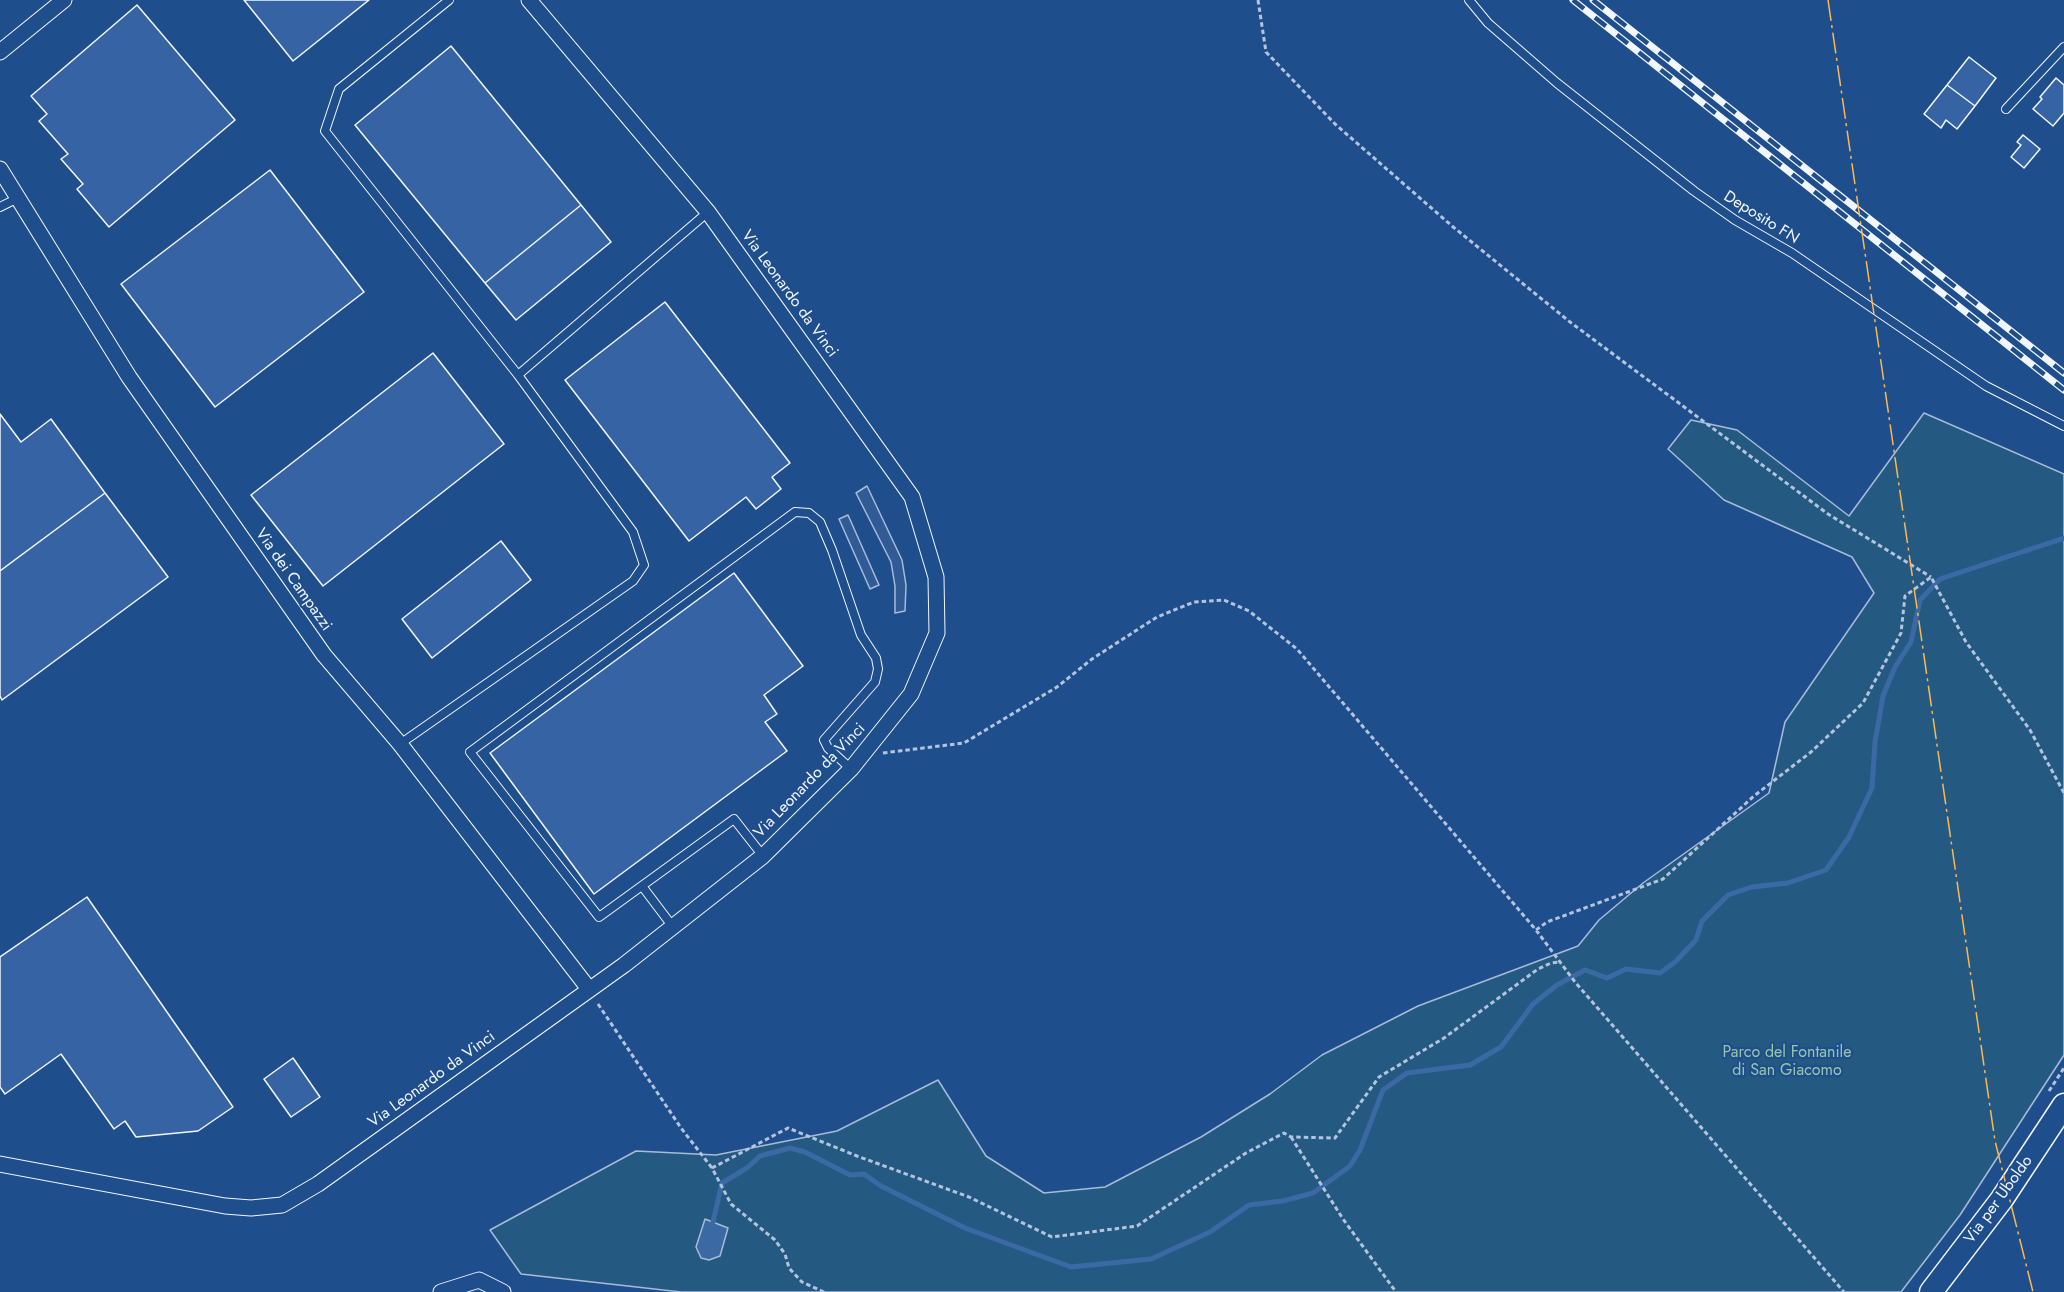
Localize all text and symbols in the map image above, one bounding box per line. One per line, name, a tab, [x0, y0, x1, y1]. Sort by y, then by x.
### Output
street label: Deposito FN	[1720, 187, 1802, 249]
street label: Via Leonardo da Vinci	[737, 227, 841, 361]
street label: Via dei Campazzi	[250, 525, 336, 635]
street label: Via Leonardo da Vinci	[750, 720, 870, 842]
street label: Via Leonardo da Vinci	[365, 1028, 499, 1132]
park label: Parco del Fontanile di San Giacomo	[1723, 1043, 1851, 1081]
street label: Via per Uboldo	[1961, 1152, 2037, 1248]

